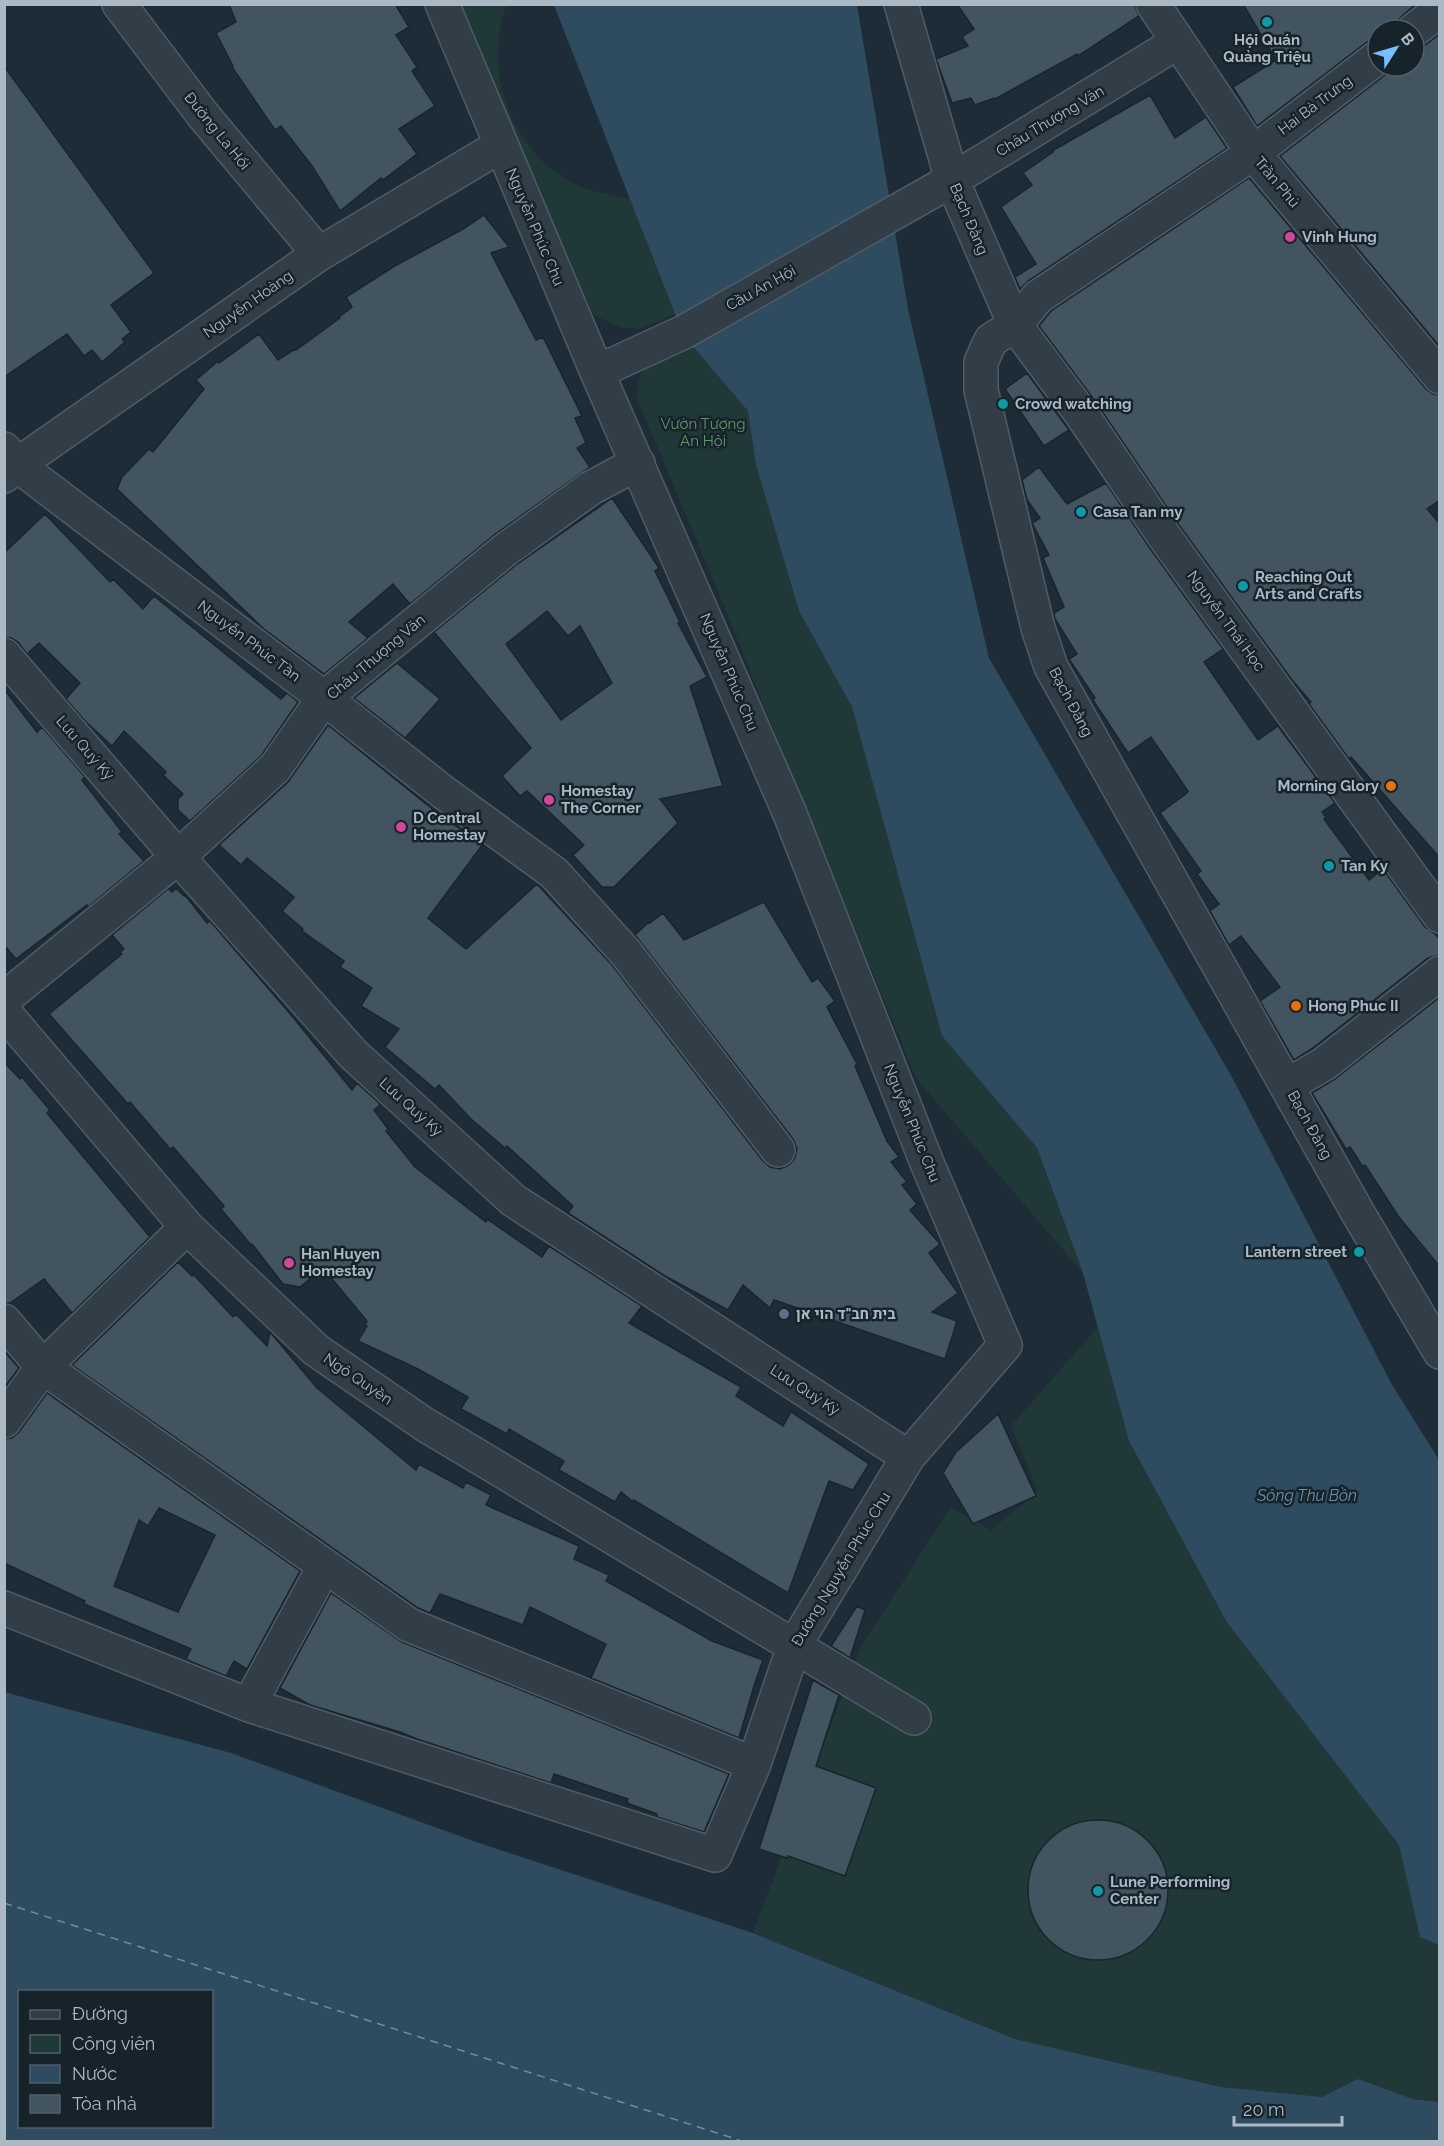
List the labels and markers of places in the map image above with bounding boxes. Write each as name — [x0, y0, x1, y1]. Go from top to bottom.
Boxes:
marker: Hội Quán Quảng Triệu — [1260, 15, 1274, 29]
place label: Hội Quán Quảng Triệu — [1223, 31, 1311, 66]
place label: Vinh Hung — [1302, 228, 1377, 246]
marker: Vinh Hung — [1283, 230, 1297, 244]
place label: Crowd watching — [1015, 395, 1132, 413]
marker: Crowd watching — [996, 397, 1010, 411]
place label: Casa Tan my — [1093, 503, 1183, 521]
marker: Casa Tan my — [1074, 505, 1088, 519]
place label: Reaching Out Arts and Crafts — [1255, 568, 1362, 603]
marker: Reaching Out Arts and Crafts — [1236, 579, 1250, 593]
place label: Morning Glory — [1277, 777, 1380, 795]
marker: Morning Glory — [1384, 779, 1398, 793]
place label: Homestay The Corner — [561, 782, 641, 817]
marker: Homestay The Corner — [542, 793, 556, 807]
place label: D Central Homestay — [413, 809, 487, 844]
marker: D Central Homestay — [394, 820, 408, 834]
place label: Tan Ky — [1341, 857, 1389, 875]
marker: Tan Ky — [1322, 859, 1336, 873]
place label: Hong Phuc II — [1308, 997, 1399, 1015]
marker: Hong Phuc II — [1289, 999, 1303, 1013]
place label: Lantern street — [1245, 1243, 1347, 1261]
place label: Han Huyen Homestay — [301, 1245, 380, 1280]
marker: Lantern street — [1352, 1245, 1366, 1259]
marker: Han Huyen Homestay — [282, 1256, 296, 1270]
place label: בית חב"ד הוי אן — [796, 1305, 896, 1323]
marker: בית חב"ד הוי אן — [777, 1307, 791, 1321]
place label: Lune Performing Center — [1110, 1873, 1230, 1908]
marker: Lune Performing Center — [1091, 1884, 1105, 1898]

